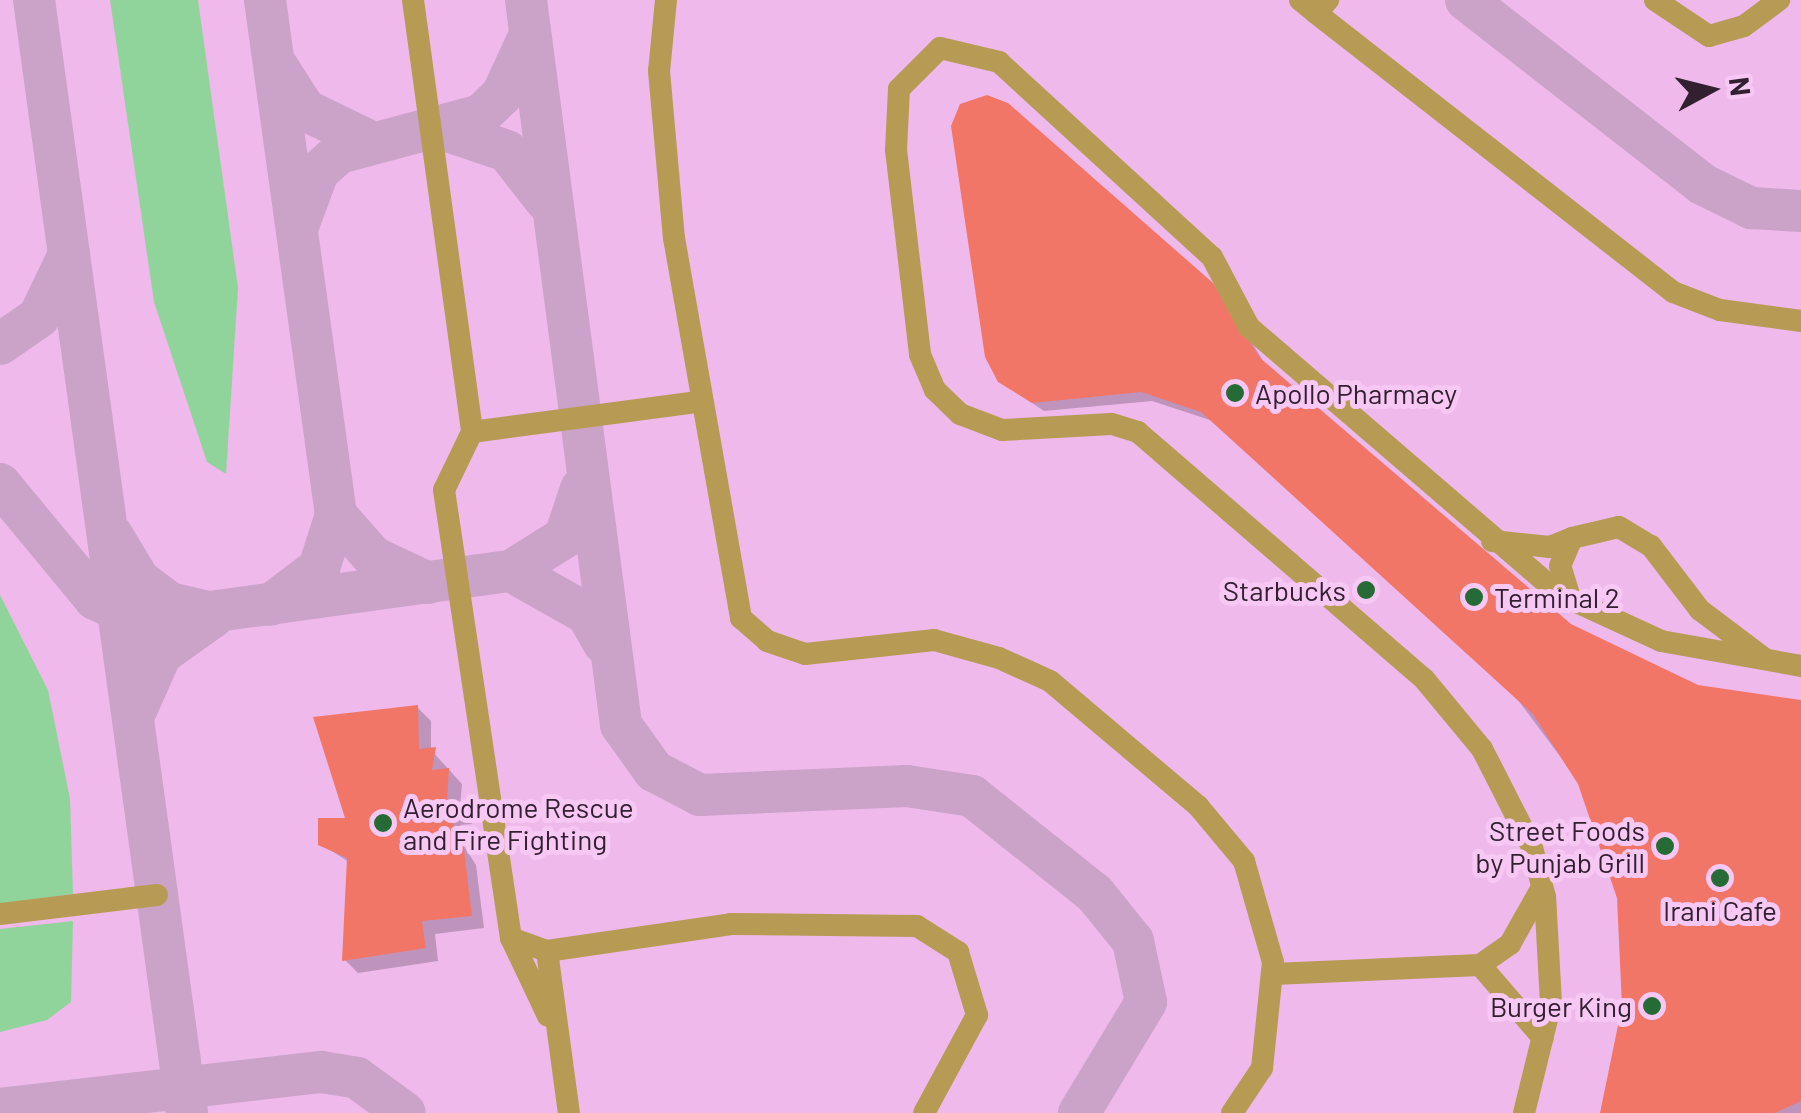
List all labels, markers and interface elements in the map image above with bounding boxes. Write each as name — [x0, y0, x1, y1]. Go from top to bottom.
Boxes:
north arrow — [1661, 40, 1761, 140]
text: N — [1723, 75, 1759, 98]
place label: Apollo Pharmacy — [1255, 376, 1457, 410]
marker: Apollo Pharmacy — [1224, 382, 1246, 404]
place label: Starbucks — [1223, 573, 1346, 607]
marker: Starbucks — [1355, 579, 1377, 601]
place label: Terminal 2 — [1494, 580, 1620, 614]
marker: Terminal 2 — [1463, 586, 1485, 608]
place label: Aerodrome Rescue and Fire Fighting — [403, 790, 634, 856]
marker: Aerodrome Rescue and Fire Fighting — [372, 812, 394, 834]
place label: Street Foods by Punjab Grill — [1475, 813, 1645, 879]
marker: Street Foods by Punjab Grill — [1654, 835, 1676, 857]
marker: Irani Cafe — [1709, 867, 1731, 889]
place label: Irani Cafe — [1663, 893, 1777, 927]
place label: Burger King — [1490, 989, 1632, 1023]
marker: Burger King — [1641, 995, 1663, 1017]

